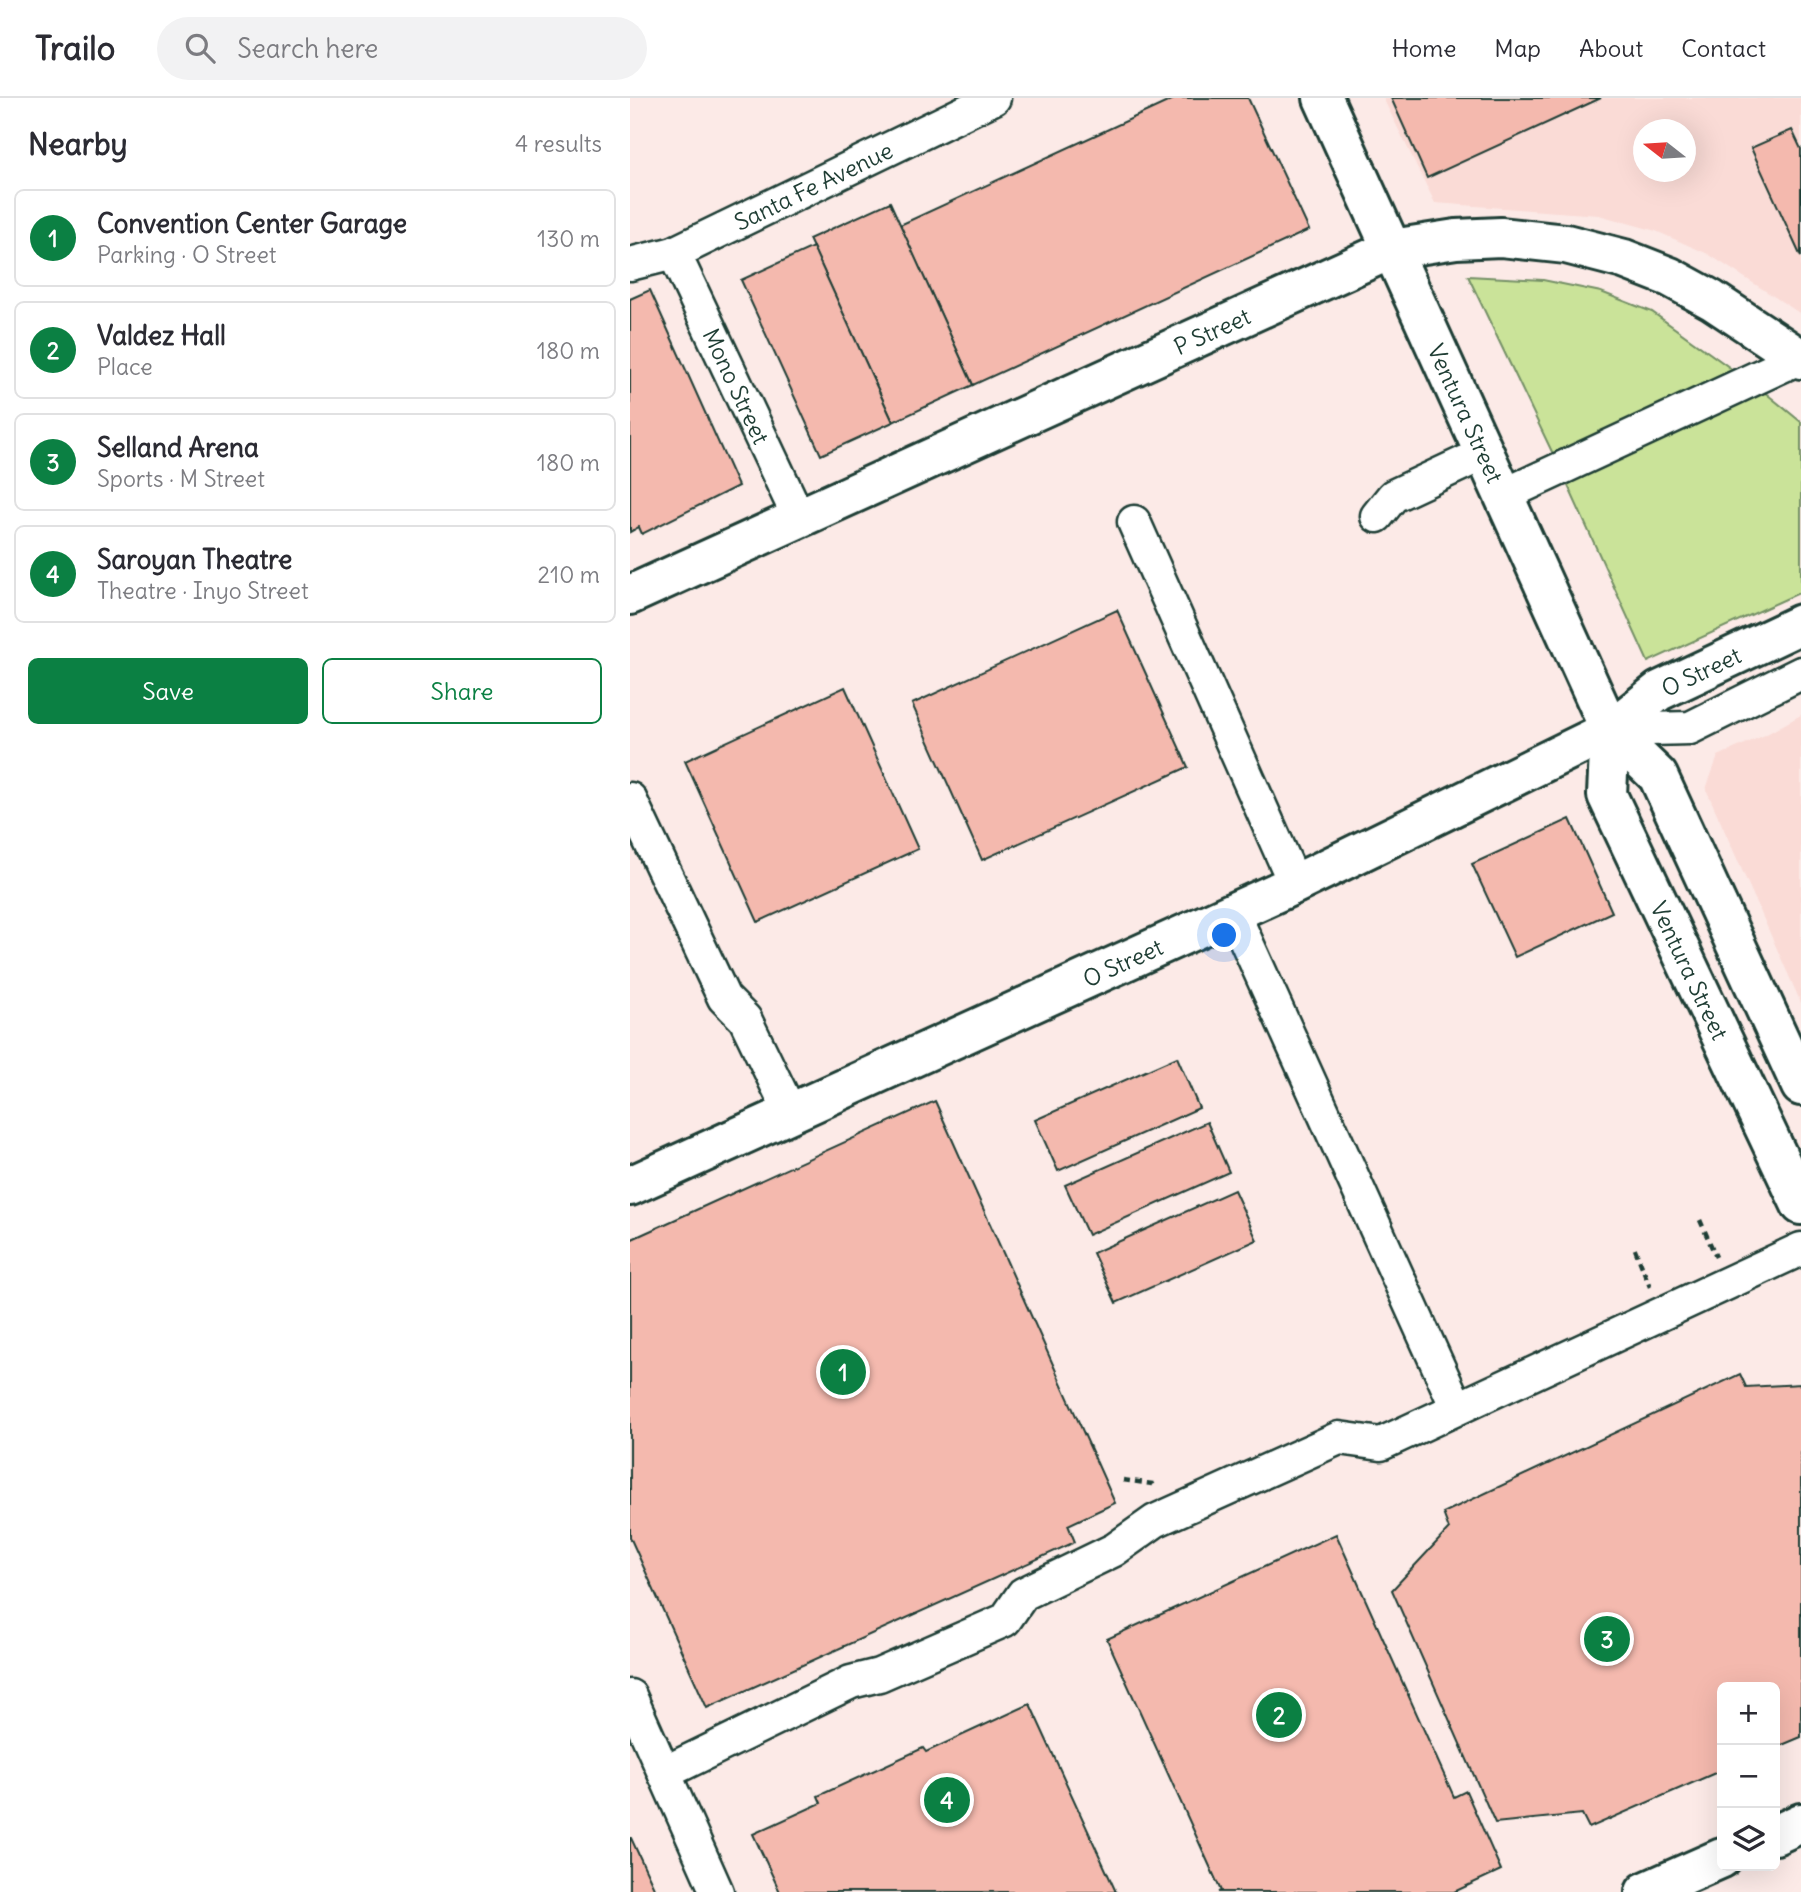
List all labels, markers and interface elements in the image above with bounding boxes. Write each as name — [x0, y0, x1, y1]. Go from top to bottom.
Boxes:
search box — [157, 17, 647, 80]
text: Trailo — [35, 27, 115, 69]
icon: search — [181, 29, 219, 67]
text: Search here — [237, 32, 378, 65]
text: Home — [1392, 33, 1456, 63]
text: Map — [1494, 33, 1541, 63]
text: About — [1579, 33, 1643, 63]
text: Contact — [1681, 33, 1766, 63]
north arrow — [1633, 119, 1696, 182]
text: Nearby — [28, 125, 128, 163]
text: 4 results — [515, 129, 602, 158]
street label: Santa Fe Avenue — [729, 135, 897, 236]
text: Convention Center Garage — [97, 207, 407, 240]
text: 1 — [48, 224, 58, 253]
text: 130 m — [537, 224, 600, 253]
text: Parking · O Street — [97, 240, 277, 269]
street label: P Street — [1169, 301, 1255, 361]
text: Valdez Hall — [97, 319, 226, 352]
street label: Mono Street — [697, 323, 777, 449]
text: 2 — [47, 336, 59, 365]
text: 180 m — [537, 336, 600, 365]
street label: Ventura Street — [1422, 339, 1510, 487]
text: Place — [97, 352, 153, 381]
text: Selland Arena — [97, 431, 259, 464]
text: 3 — [46, 448, 60, 477]
text: 180 m — [537, 448, 600, 477]
text: Sports · M Street — [97, 464, 265, 493]
text: Saroyan Theatre — [97, 543, 292, 576]
text: 4 — [46, 560, 60, 589]
text: 210 m — [537, 560, 600, 589]
text: Theatre · Inyo Street — [97, 576, 309, 605]
street label: O Street — [1656, 640, 1746, 702]
button: Save — [28, 658, 308, 724]
button: Share — [322, 658, 602, 724]
street label: Ventura Street — [1645, 897, 1735, 1044]
your location — [1207, 918, 1241, 952]
street label: O Street — [1078, 931, 1167, 993]
pin: 1 — [820, 1346, 866, 1398]
pin: 3 — [1584, 1613, 1630, 1665]
map controls — [1717, 1682, 1780, 1871]
button: + — [1717, 1682, 1780, 1745]
pin: 2 — [1256, 1689, 1302, 1741]
button: − — [1717, 1745, 1780, 1808]
pin: 4 — [924, 1774, 970, 1826]
button: layers — [1717, 1808, 1780, 1871]

